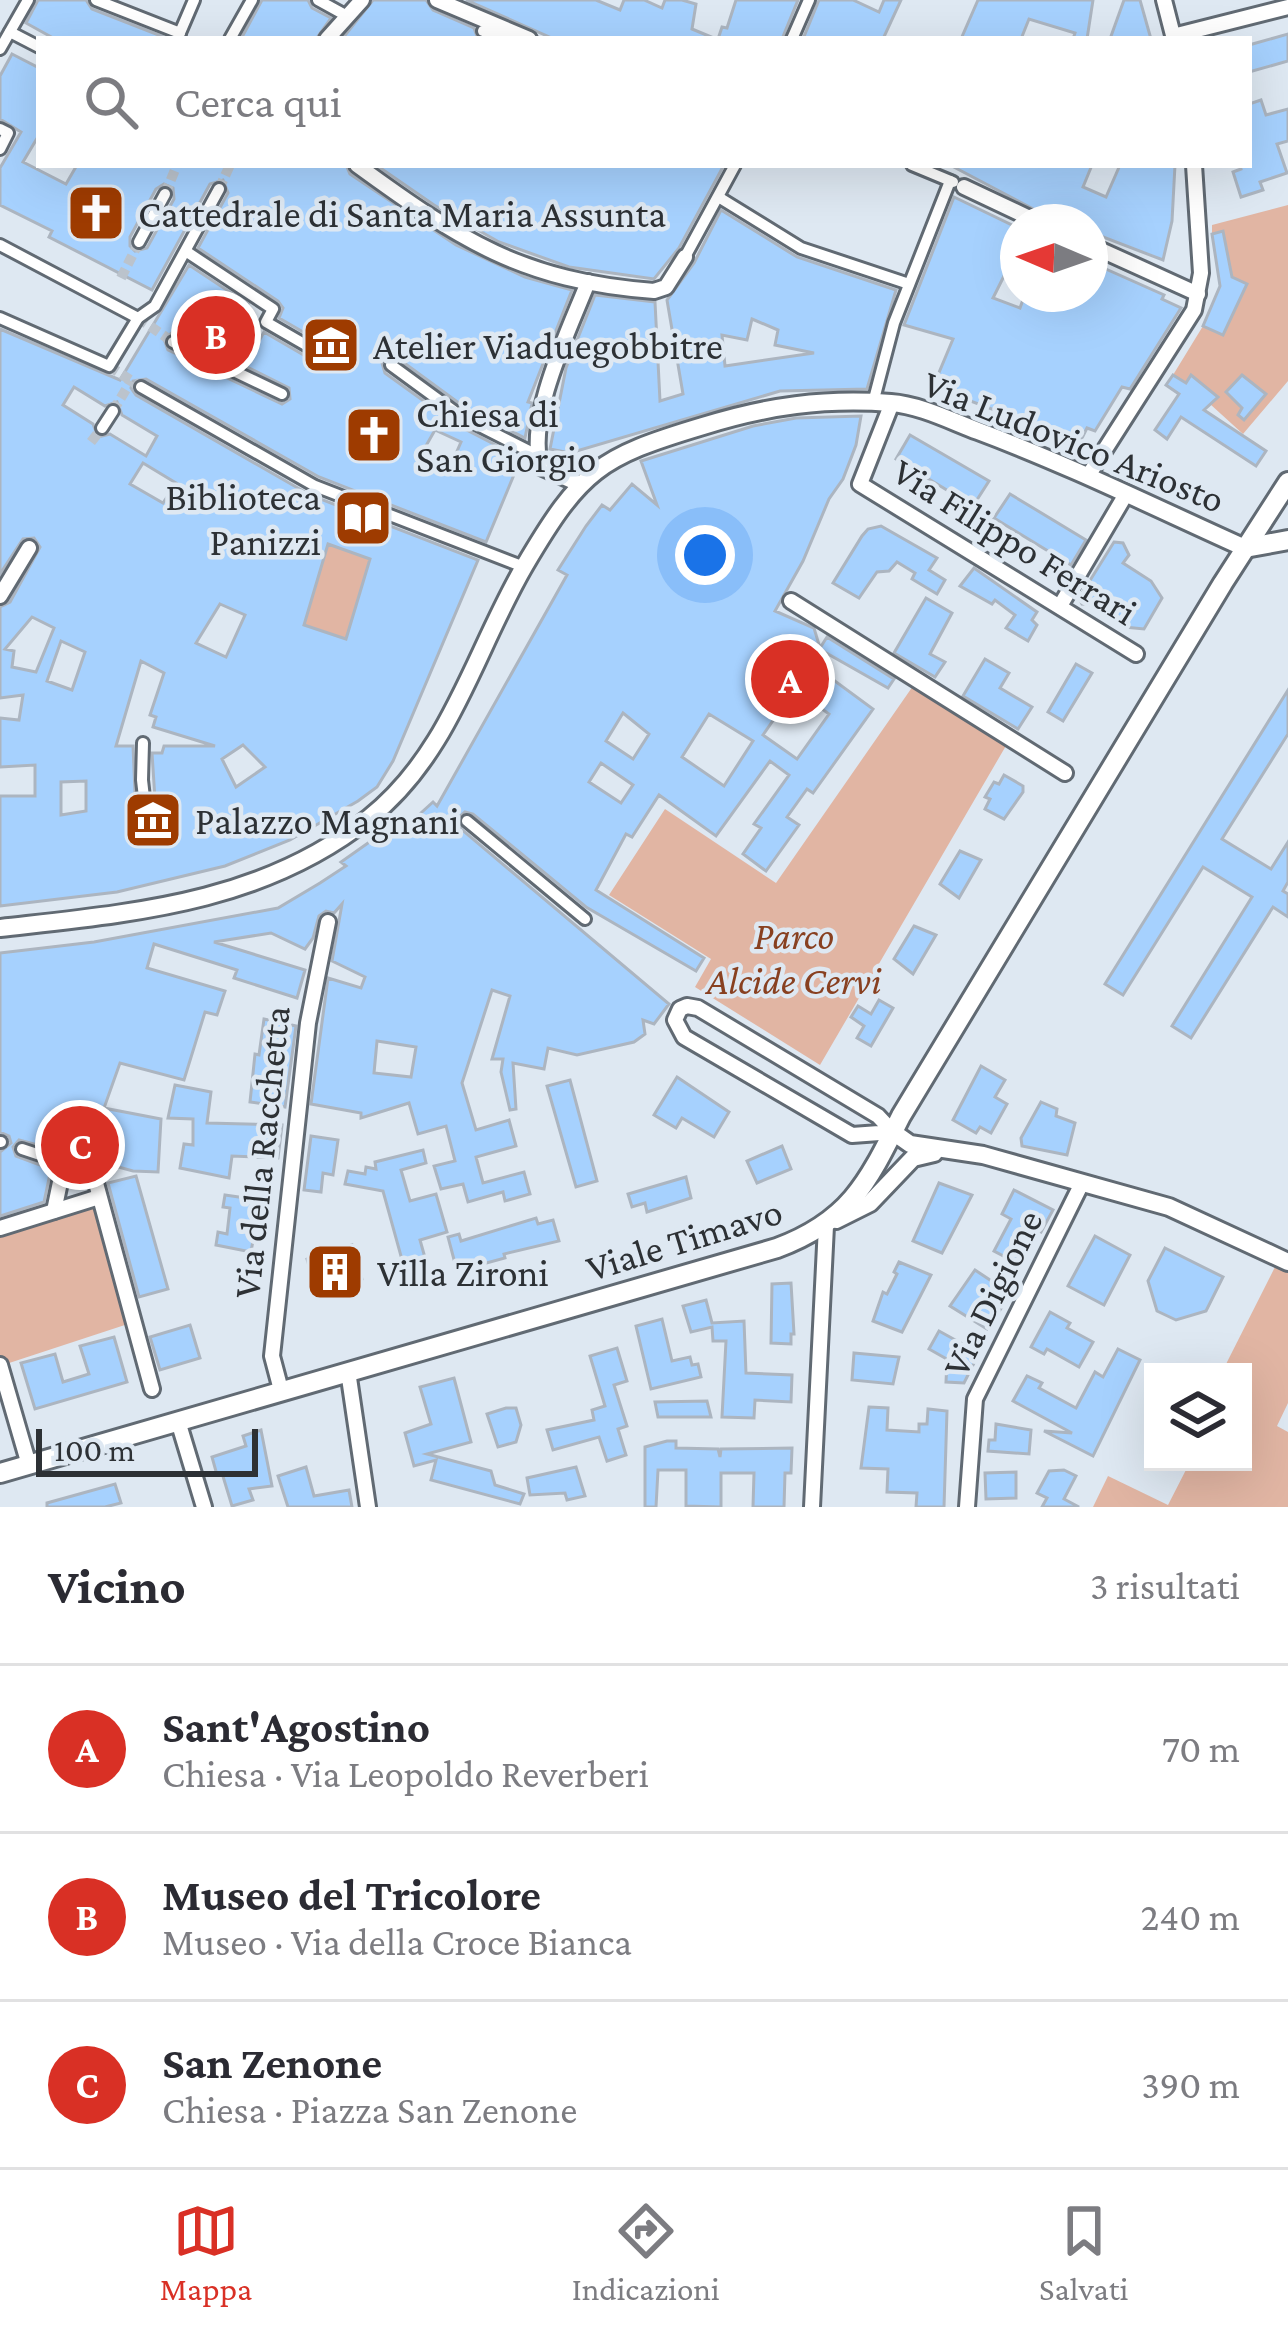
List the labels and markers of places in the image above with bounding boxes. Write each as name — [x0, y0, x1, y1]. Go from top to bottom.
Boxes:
church icon: Cattedrale di Santa Maria Assunta — [65, 182, 127, 244]
place label: Cattedrale di Santa Maria Assunta — [138, 192, 666, 235]
pin: B — [177, 290, 255, 380]
museum icon: Atelier Viaduegobbitre — [300, 314, 362, 376]
place label: Atelier Viaduegobbitre — [373, 324, 723, 368]
place label: Chiesa di San Giorgio — [416, 392, 596, 481]
church icon: Chiesa di San Giorgio — [343, 404, 405, 466]
place label: Biblioteca Panizzi — [166, 475, 321, 563]
library icon: Biblioteca Panizzi — [332, 487, 394, 549]
pin: A — [751, 634, 829, 724]
museum icon: Palazzo Magnani — [122, 789, 184, 851]
place label: Palazzo Magnani — [195, 799, 460, 843]
pin: C — [41, 1100, 119, 1190]
building icon: Villa Zironi — [304, 1241, 366, 1303]
place label: Villa Zironi — [377, 1251, 549, 1294]

